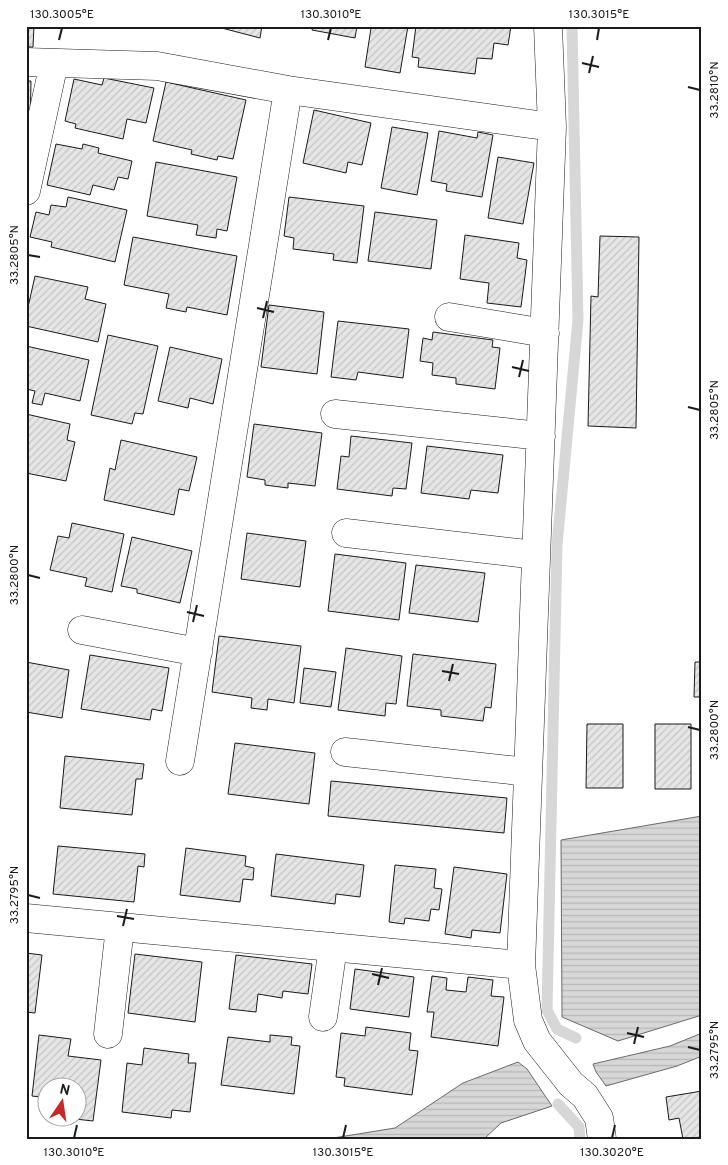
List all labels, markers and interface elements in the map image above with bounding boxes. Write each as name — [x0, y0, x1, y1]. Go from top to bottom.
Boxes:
text: 130.3005°E — [30, 7, 94, 23]
text: 130.3010°E — [300, 7, 362, 23]
text: 130.3015°E — [569, 7, 629, 23]
text: 33.2810°N — [707, 61, 723, 119]
text: 33.2805°N — [7, 225, 23, 285]
text: 33.2805°N — [707, 380, 723, 440]
text: 33.2800°N — [7, 545, 23, 605]
text: 33.2800°N — [707, 700, 723, 760]
text: 33.2795°N — [7, 866, 23, 924]
text: 33.2795°N — [707, 1021, 723, 1079]
north arrow — [38, 1078, 88, 1128]
text: N — [58, 1081, 71, 1100]
text: 130.3010°E — [43, 1145, 105, 1161]
text: 130.3015°E — [313, 1145, 373, 1161]
text: 130.3020°E — [580, 1145, 644, 1161]

